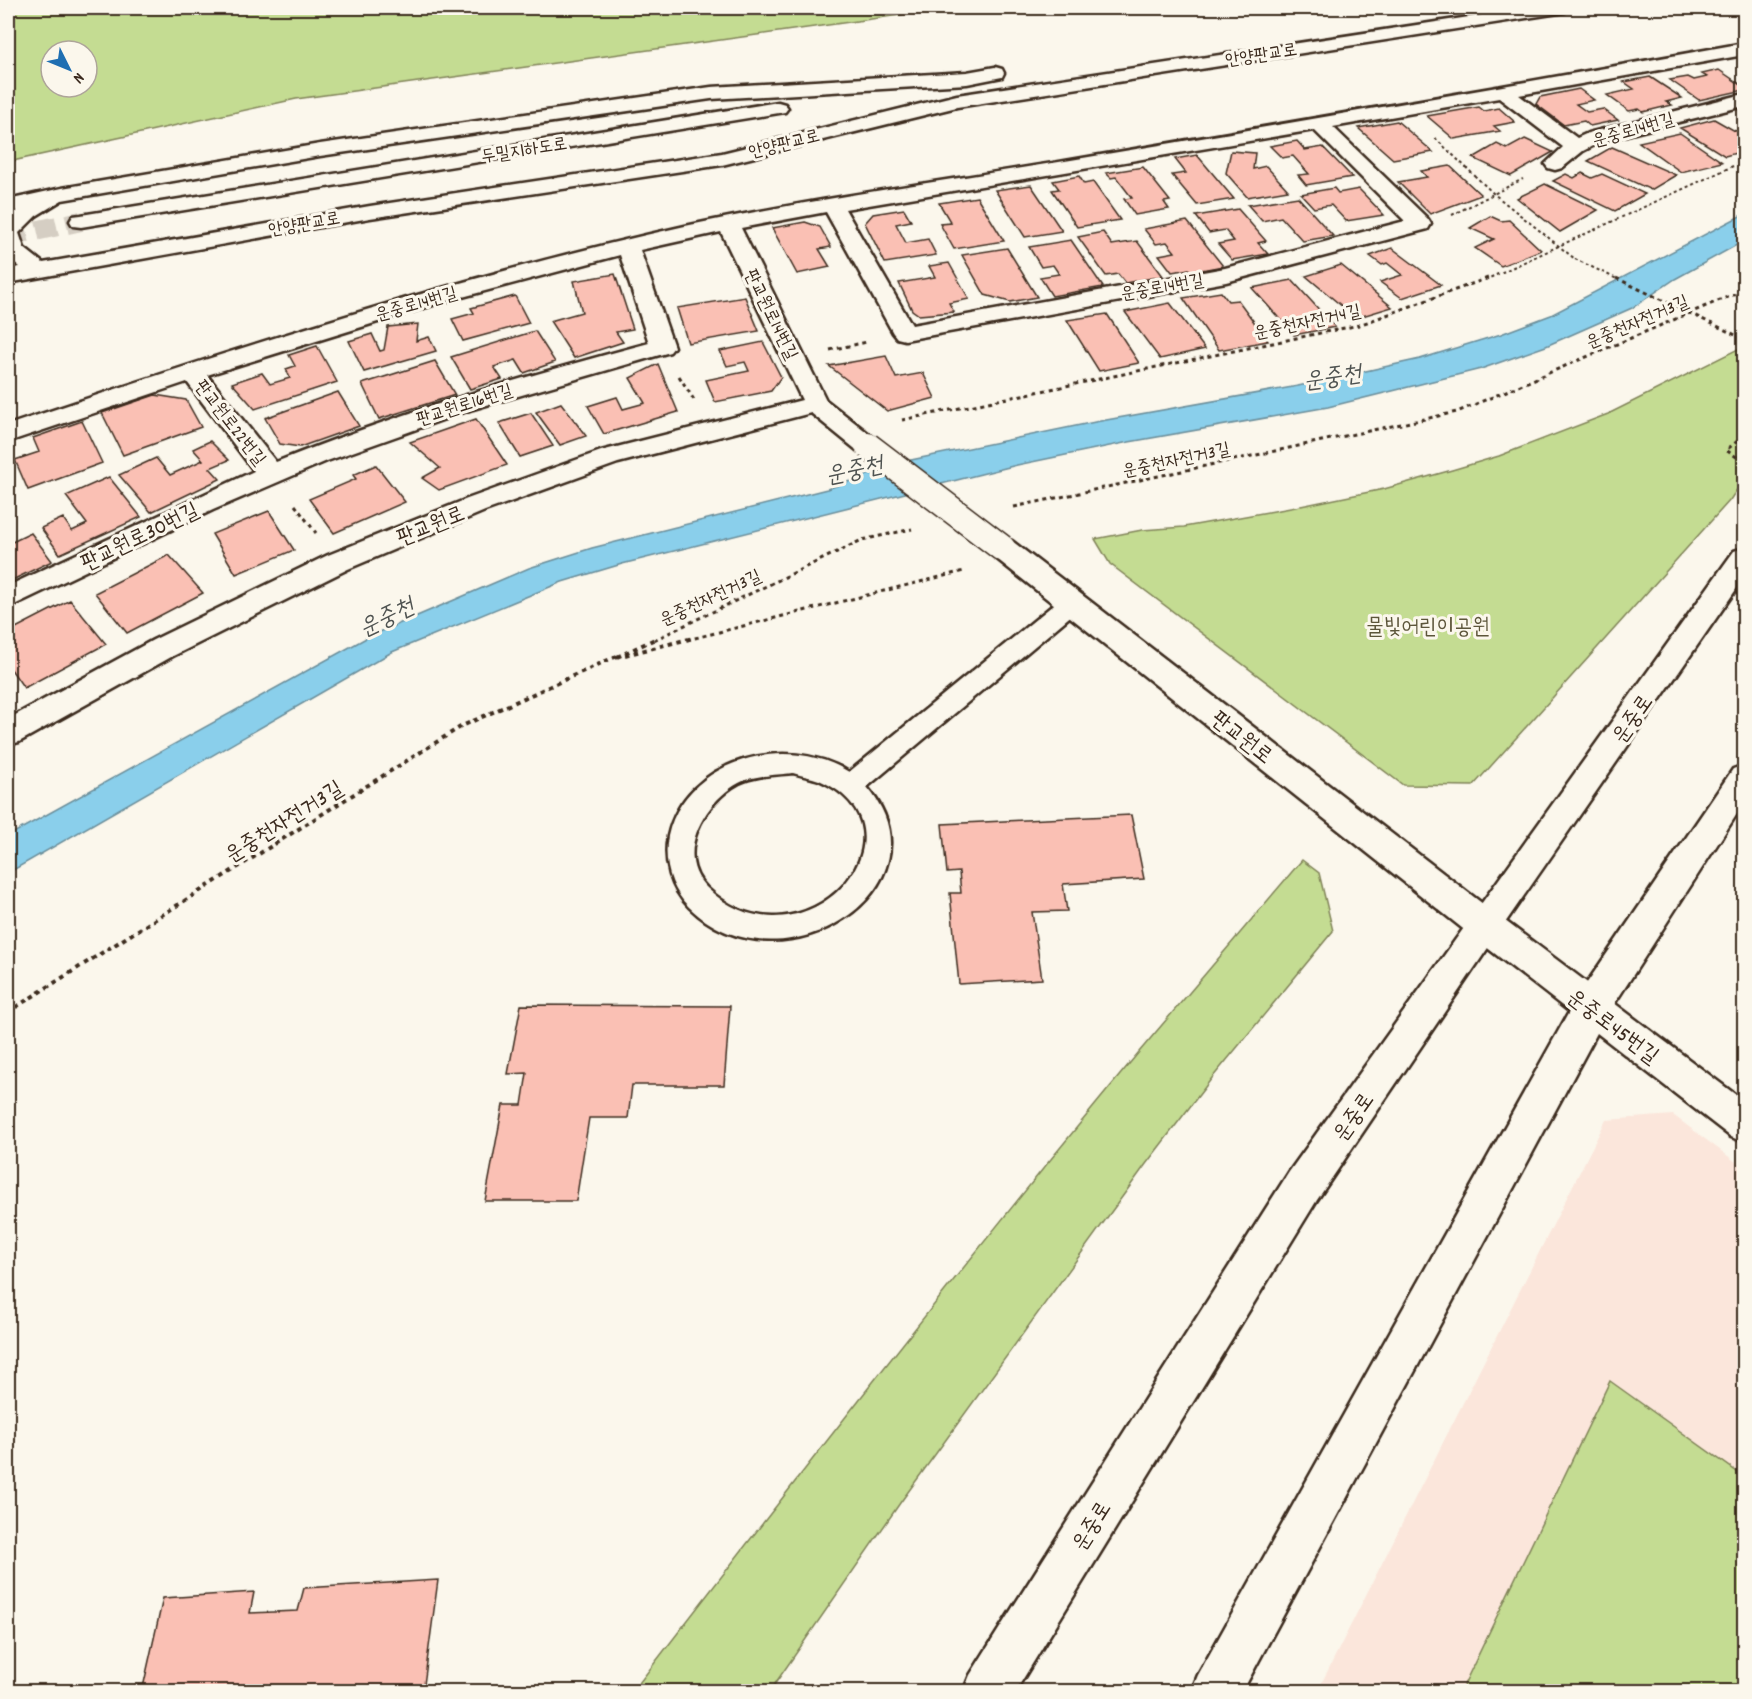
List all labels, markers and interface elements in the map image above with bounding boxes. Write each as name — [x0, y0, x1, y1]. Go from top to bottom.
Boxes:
street label: 안양판교로 — [1224, 38, 1299, 74]
north arrow — [39, 39, 99, 99]
text: N — [67, 67, 89, 88]
street label: 운중로14번길 — [1590, 108, 1678, 155]
street label: 안양판교로 — [746, 125, 823, 166]
street label: 두밀지하도로 — [480, 132, 569, 171]
street label: 안양판교로 — [267, 207, 342, 244]
street label: 판교원로14번길 — [737, 265, 803, 365]
street label: 운중로14번길 — [1119, 269, 1206, 308]
street label: 운중로14번길 — [373, 282, 461, 329]
street label: 운중천자전거3길 — [1583, 290, 1694, 356]
street label: 운중천자전거4길 — [1252, 300, 1364, 347]
water label: 운중천 — [1301, 358, 1366, 400]
street label: 판교원로22번길 — [188, 375, 271, 472]
street label: 판교원로16번길 — [414, 379, 517, 434]
street label: 운중천자전거3길 — [1120, 438, 1233, 485]
water label: 운중천 — [823, 449, 889, 495]
street label: 판교원로30번길 — [76, 496, 205, 580]
street label: 판교원로 — [393, 500, 470, 555]
street label: 운중천자전거3길 — [656, 565, 766, 634]
water label: 운중천 — [354, 590, 423, 647]
park label: 물빛어린이공원 — [1366, 613, 1490, 644]
street label: 운중로 — [1606, 689, 1662, 751]
street label: 판교원로 — [1203, 705, 1278, 773]
street label: 운중천자전거3길 — [220, 774, 350, 872]
street label: 운중로45번길 — [1560, 983, 1665, 1073]
street label: 운중로 — [1327, 1087, 1383, 1149]
street label: 운중로 — [1066, 1496, 1120, 1558]

